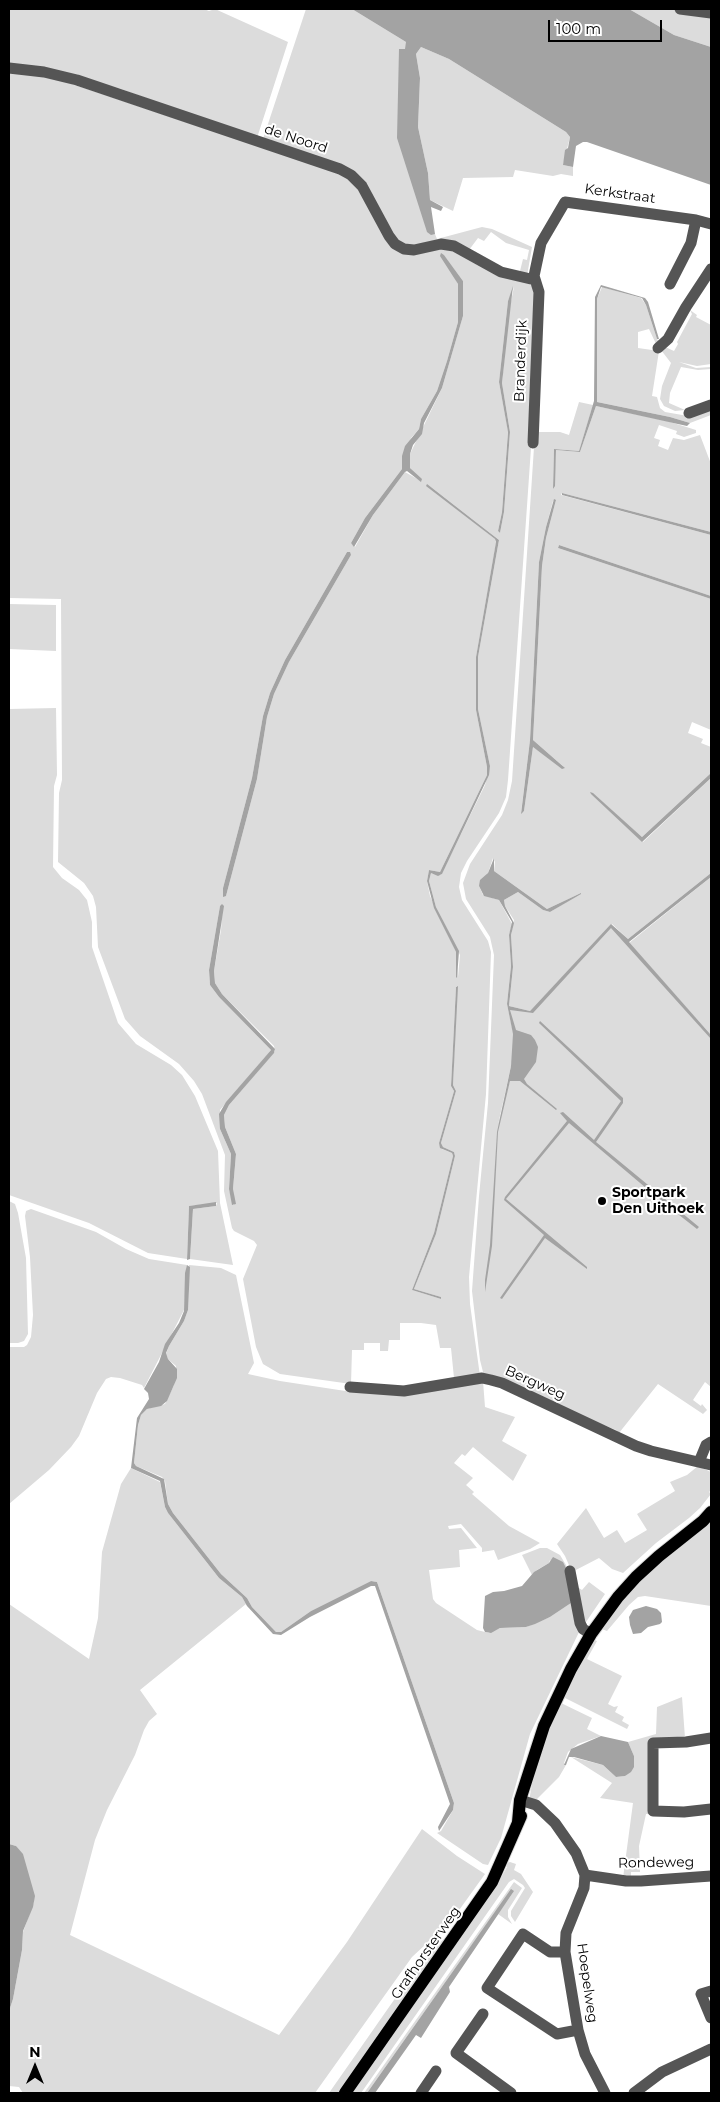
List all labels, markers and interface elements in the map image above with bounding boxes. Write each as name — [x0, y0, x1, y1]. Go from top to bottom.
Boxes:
scale bar — [550, 10, 664, 42]
text: 100 m — [556, 19, 601, 38]
street label: de Noord — [262, 121, 330, 157]
street label: Kerkstraat — [583, 181, 657, 207]
street label: Branderdijk — [511, 320, 531, 402]
place label: Sportpark Den Uithoek — [612, 1185, 704, 1218]
marker: Sportpark Den Uithoek — [596, 1195, 608, 1207]
street label: Bergweg — [502, 1362, 568, 1404]
street label: Rondeweg — [618, 1854, 694, 1872]
street label: Grafhorsterweg — [388, 1903, 464, 2003]
street label: Hoepelweg — [573, 1942, 601, 2024]
north arrow — [10, 2042, 60, 2092]
text: N — [29, 2043, 41, 2061]

